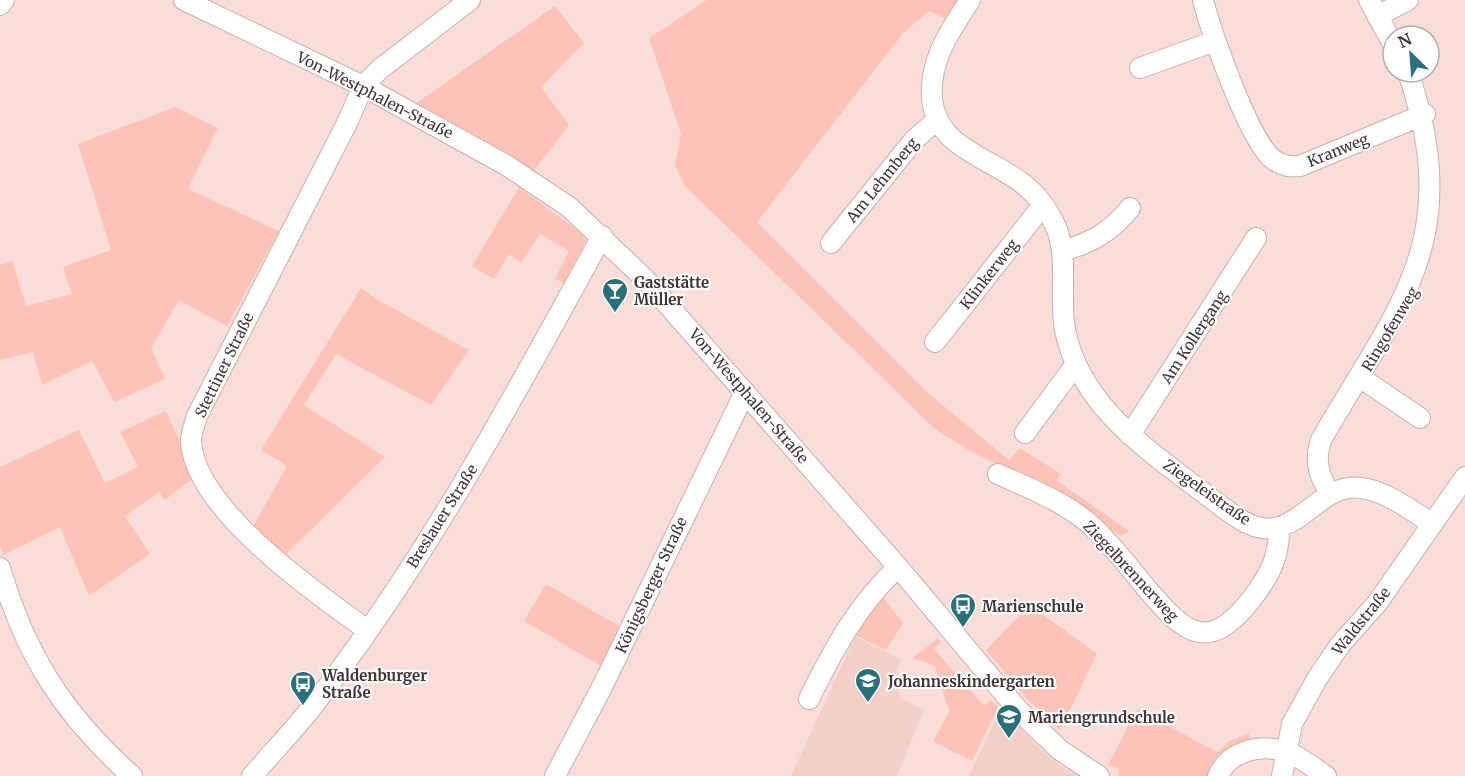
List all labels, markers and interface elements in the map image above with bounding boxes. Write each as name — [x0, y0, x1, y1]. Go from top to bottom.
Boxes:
north arrow — [1381, 24, 1441, 84]
text: N — [1395, 29, 1415, 52]
street label: Von-Westphalen-Straße — [293, 47, 456, 143]
street label: Kranweg — [1304, 129, 1372, 171]
street label: Am Lehmberg — [841, 134, 922, 227]
street label: Klinkerweg — [956, 235, 1022, 313]
place label: Gaststätte Müller — [634, 273, 709, 309]
bar icon: Gaststätte Müller — [600, 276, 630, 314]
street label: Ringofenweg — [1357, 283, 1423, 375]
street label: Am Kollergang — [1156, 287, 1231, 388]
street label: Stettiner Straße — [190, 309, 258, 420]
street label: Von-Westphalen-Straße — [685, 324, 813, 468]
street label: Ziegeleistraße — [1160, 455, 1254, 529]
street label: Breslauer Straße — [403, 461, 482, 571]
street label: Königsberger Straße — [611, 514, 691, 656]
street label: Ziegelbrennerweg — [1079, 517, 1183, 625]
street label: Waldstraße — [1327, 583, 1394, 660]
bus stop icon: Marienschule — [948, 591, 978, 629]
place label: Marienschule — [982, 597, 1084, 616]
place label: Waldenburger Straße — [321, 666, 427, 702]
school or university icon: Johanneskindergarten — [853, 666, 883, 704]
bus stop icon: Waldenburger Straße — [288, 669, 318, 707]
place label: Johanneskindergarten — [887, 672, 1055, 691]
school or university icon: Mariengrundschule — [994, 702, 1024, 740]
place label: Mariengrundschule — [1028, 708, 1175, 727]

